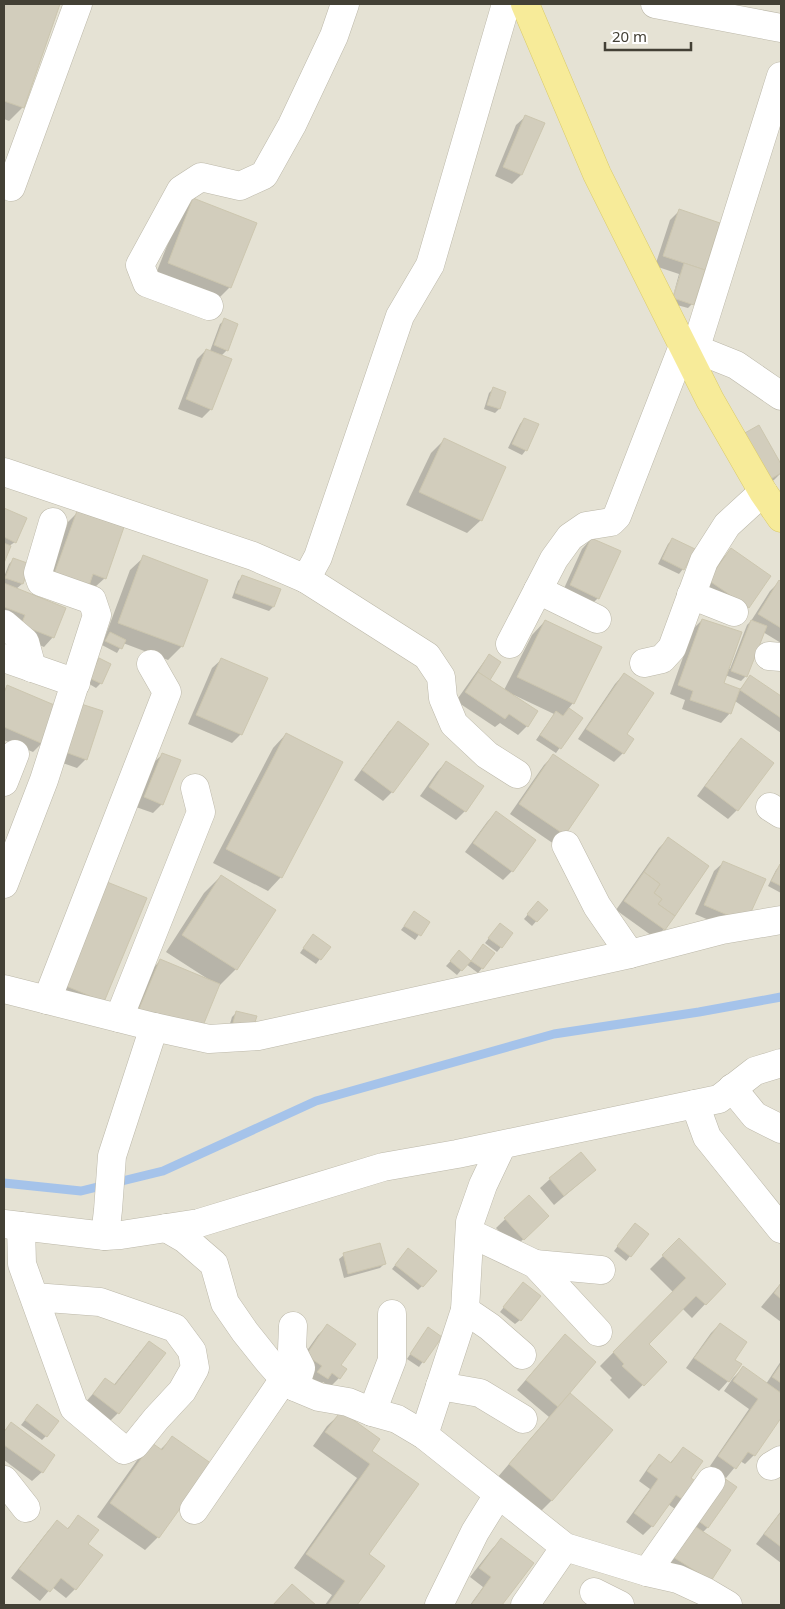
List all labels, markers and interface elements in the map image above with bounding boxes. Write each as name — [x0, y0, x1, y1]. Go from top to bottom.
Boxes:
scale bar — [605, 20, 691, 52]
text: 20 m — [612, 26, 647, 46]

